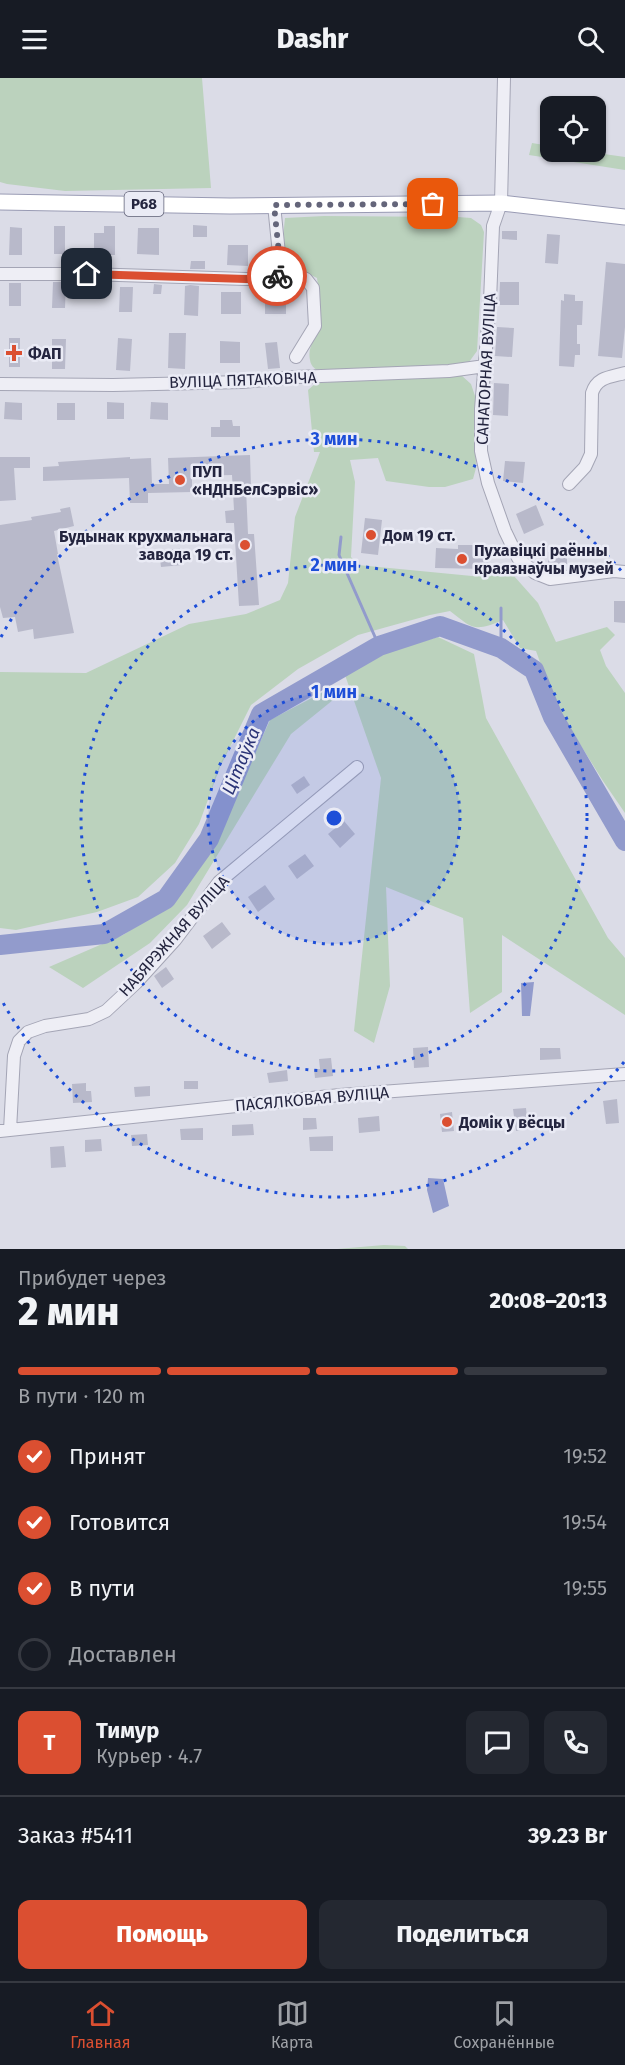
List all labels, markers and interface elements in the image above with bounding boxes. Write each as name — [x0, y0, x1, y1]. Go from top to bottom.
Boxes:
icon: menu — [18, 23, 51, 56]
text: Dashr — [277, 23, 348, 55]
icon: search — [574, 23, 607, 56]
map controls — [540, 96, 606, 162]
button: locate — [540, 96, 606, 162]
pin — [407, 178, 458, 229]
icon: bag — [416, 187, 449, 220]
road number: Р68 — [124, 192, 164, 216]
courier — [247, 246, 307, 306]
pin — [61, 248, 112, 299]
icon: home — [70, 257, 103, 290]
icon: bike — [261, 260, 294, 293]
street label: САНАТОРНАЯ ВУЛІЦА — [473, 292, 500, 445]
marker: ФАП — [5, 344, 23, 362]
place label: ФАП — [28, 344, 62, 363]
street label: ВУЛІЦА ПЯТАКОВІЧА — [169, 368, 318, 392]
text: 3 мин — [310, 428, 357, 450]
place label: ПУП «НДНБелСэрвіс» — [192, 462, 318, 499]
marker: ПУП «НДНБелСэрвіс» — [173, 473, 187, 487]
place label: Дом 19 ст. — [382, 526, 455, 545]
place label: Будынак крухмальнага завода 19 ст. — [59, 527, 233, 564]
marker: Дом 19 ст. — [364, 528, 378, 542]
marker: Будынак крухмальнага завода 19 ст. — [238, 538, 252, 552]
place label: Пухавіцкі раённы краязнаўчы музей — [474, 541, 614, 578]
marker: Пухавіцкі раённы краязнаўчы музей — [455, 552, 469, 566]
text: 2 мин — [311, 554, 357, 576]
text: 1 мин — [311, 681, 357, 703]
water label: Цітаўка — [217, 724, 265, 798]
centre of rings — [324, 808, 344, 828]
street label: НАБЯРЭЖНАЯ ВУЛІЦА — [115, 871, 234, 1000]
street label: ПАСЯЛКОВАЯ ВУЛІЦА — [234, 1083, 391, 1115]
place label: Домік у вёсцы — [458, 1113, 565, 1132]
marker: Домік у вёсцы — [440, 1115, 454, 1129]
text: Прибудет через — [18, 1266, 167, 1290]
text: 20:08–20:13 — [489, 1287, 607, 1314]
text: 2 мин — [18, 1289, 119, 1335]
text: В пути · 120 m — [18, 1384, 146, 1408]
icon: check — [18, 1440, 51, 1473]
text: Принят — [69, 1443, 145, 1470]
text: 19:52 — [563, 1444, 607, 1468]
icon: check — [18, 1506, 51, 1539]
text: Готовится — [69, 1509, 170, 1536]
text: 19:54 — [562, 1510, 607, 1534]
icon: check — [18, 1572, 51, 1605]
text: В пути — [69, 1575, 135, 1602]
text: 19:55 — [563, 1576, 607, 1600]
text: Доставлен — [69, 1641, 177, 1668]
button: chat — [466, 1711, 529, 1774]
button: phone — [544, 1711, 607, 1774]
text: Тимур — [96, 1717, 159, 1744]
text: Т — [44, 1729, 55, 1756]
text: Курьер · 4.7 — [96, 1744, 202, 1768]
text: Заказ #5411 — [18, 1822, 133, 1849]
text: 39.23 Br — [528, 1822, 607, 1849]
button: Помощь — [18, 1900, 307, 1969]
button: Поделиться — [319, 1900, 607, 1969]
tab: Главная — [70, 1997, 131, 2052]
tab: Карта — [271, 1997, 313, 2052]
tab: Сохранённые — [454, 1997, 555, 2052]

